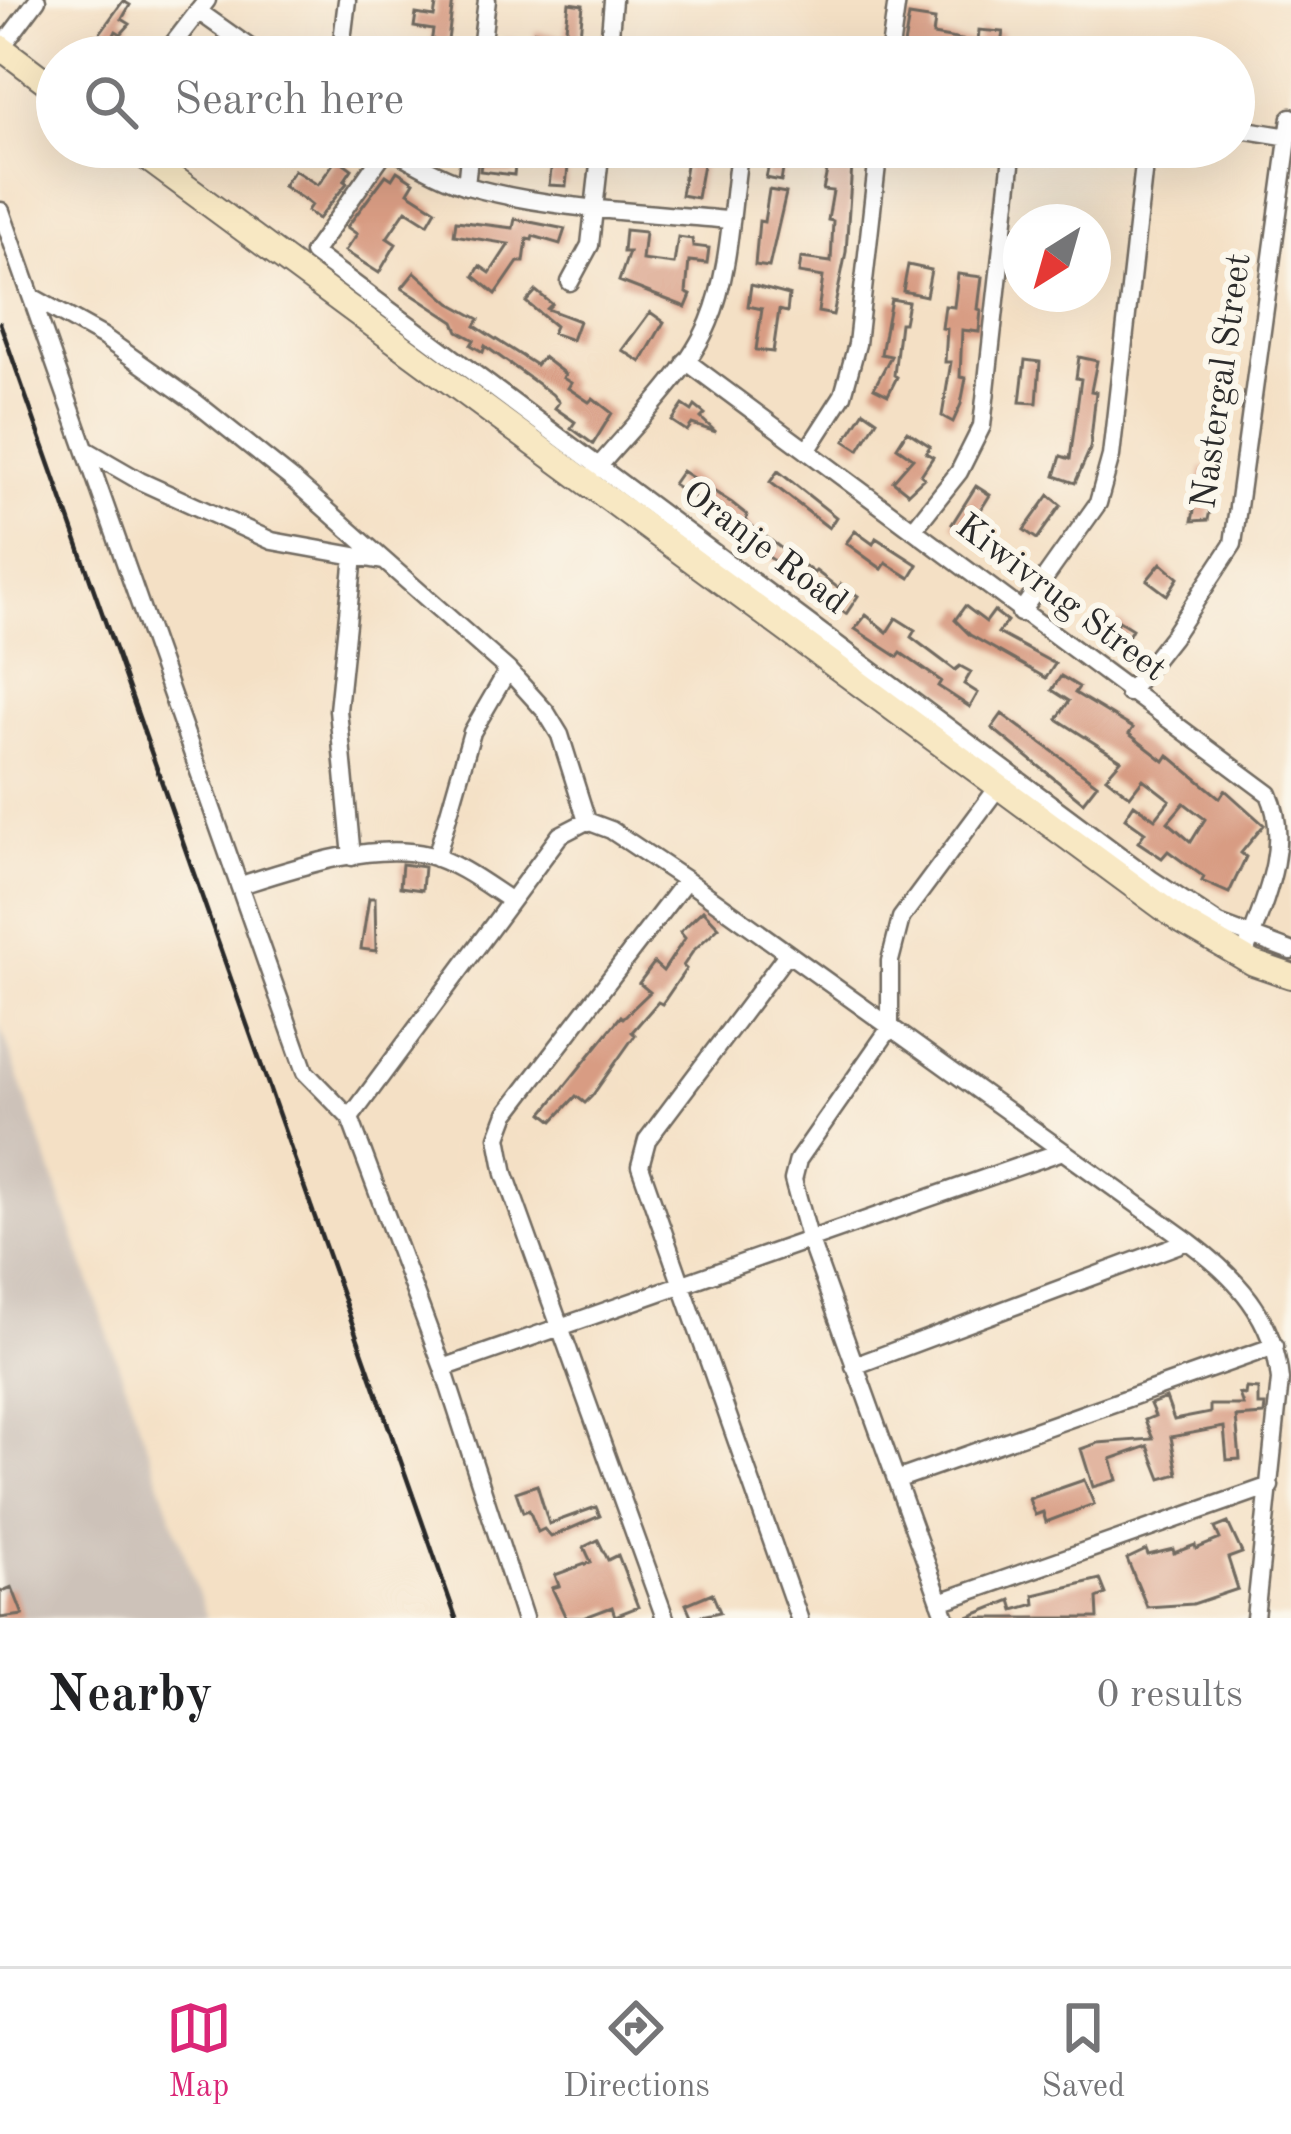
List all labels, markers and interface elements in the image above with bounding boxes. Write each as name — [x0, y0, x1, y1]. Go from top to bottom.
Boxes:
search box — [36, 36, 1255, 168]
icon: search — [78, 69, 144, 135]
text: Search here — [174, 79, 404, 124]
north arrow — [1003, 204, 1111, 312]
street label: Nastergal Street — [1187, 251, 1259, 511]
street label: Oranje Road — [675, 476, 853, 622]
street label: Kiwivrug Street — [948, 509, 1172, 689]
text: Nearby — [48, 1671, 213, 1722]
text: 0 results — [1097, 1676, 1243, 1715]
tab: Map — [166, 1995, 232, 2108]
tab: Directions — [563, 1995, 710, 2108]
tab: Saved — [1041, 1995, 1125, 2108]

